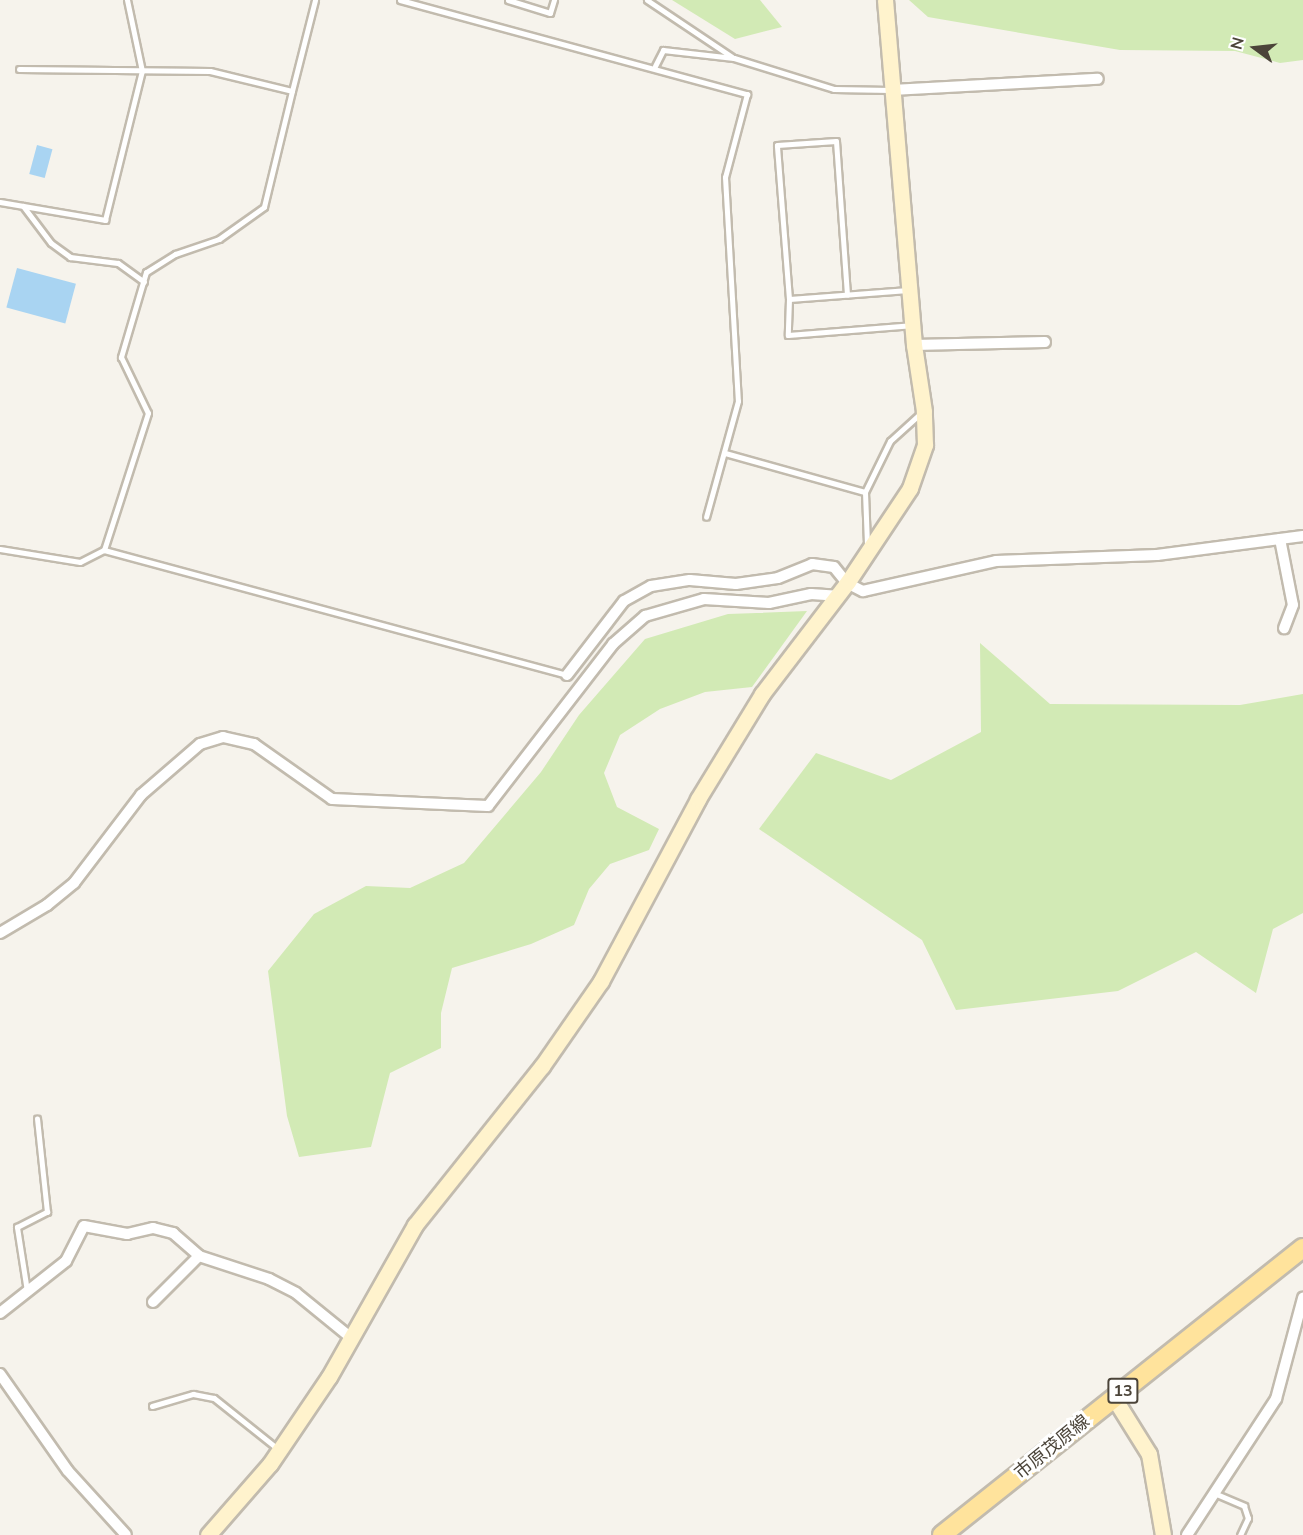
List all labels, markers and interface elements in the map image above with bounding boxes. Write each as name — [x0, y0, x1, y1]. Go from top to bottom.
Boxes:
north arrow — [1225, 18, 1285, 78]
text: N — [1225, 35, 1250, 52]
road number: 13 — [1106, 1378, 1140, 1404]
street label: 市原茂原線 — [1010, 1410, 1094, 1484]

